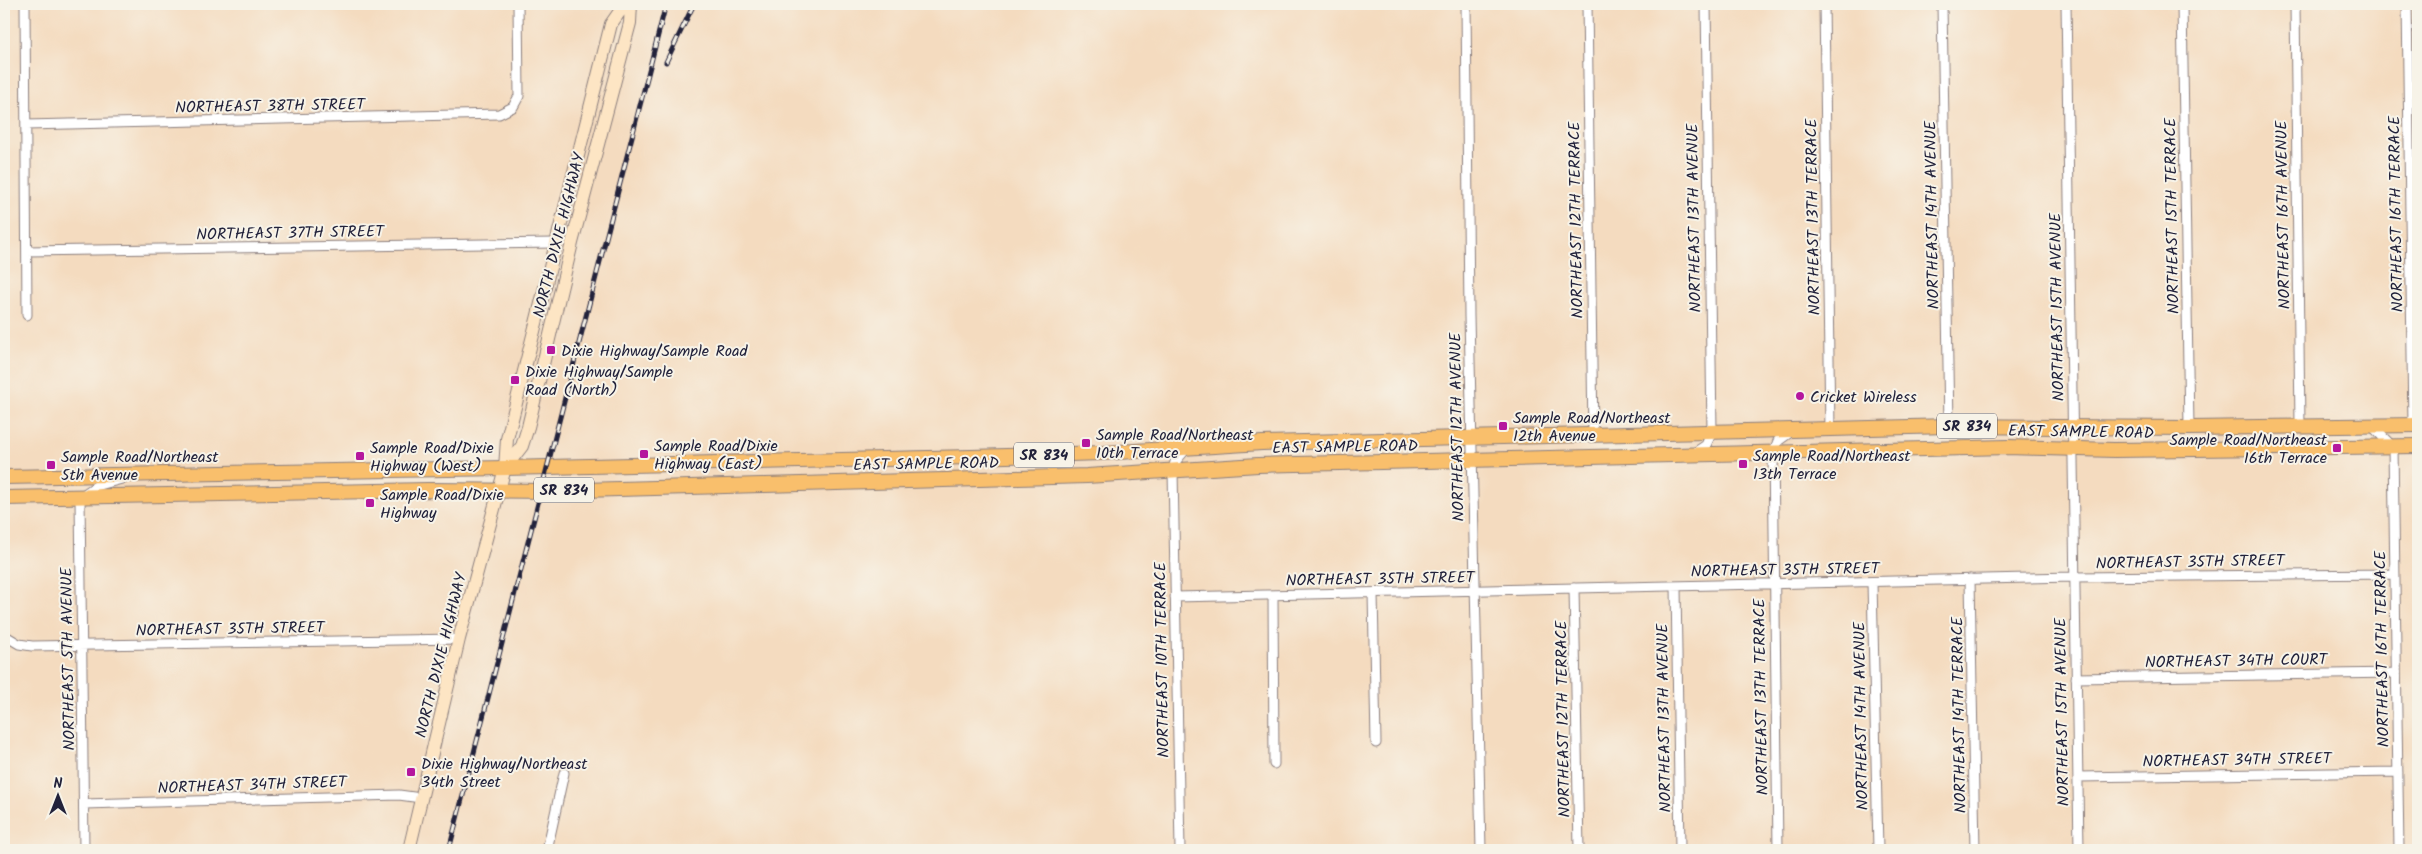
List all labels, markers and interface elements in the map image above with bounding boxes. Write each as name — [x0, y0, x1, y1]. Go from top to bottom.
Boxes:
street label: NORTHEAST 38TH STREET — [175, 92, 367, 121]
street label: NORTHEAST 16TH TERRACE — [2382, 115, 2411, 313]
street label: NORTHEAST 15TH TERRACE — [2158, 117, 2187, 314]
street label: NORTHEAST 13TH TERRACE — [1799, 118, 1828, 316]
street label: NORTHEAST 14TH AVENUE — [1918, 120, 1947, 310]
street label: NORTHEAST 16TH AVENUE — [2269, 120, 2298, 310]
street label: NORTHEAST 12TH TERRACE — [1562, 121, 1591, 319]
street label: NORTHEAST 13TH AVENUE — [1680, 123, 1709, 313]
street label: NORTH DIXIE HIGHWAY — [527, 149, 592, 321]
street label: NORTHEAST 15TH AVENUE — [2043, 212, 2072, 401]
street label: NORTHEAST 37TH STREET — [196, 219, 386, 248]
street label: NORTHEAST 12TH AVENUE — [1443, 332, 1472, 522]
place label: Dixie Highway/Sample Road — [561, 339, 749, 364]
marker: Dixie Highway/Sample Road — [545, 344, 557, 356]
place label: Dixie Highway/Sample Road (North) — [525, 360, 673, 403]
marker: Dixie Highway/Sample Road (North) — [509, 374, 521, 386]
place label: Cricket Wireless — [1810, 385, 1917, 410]
marker: Cricket Wireless — [1794, 390, 1806, 402]
place label: Sample Road/Northeast 12th Avenue — [1513, 406, 1671, 449]
road number: SR 834 — [1937, 414, 1997, 438]
street label: EAST SAMPLE ROAD — [2008, 419, 2154, 446]
marker: Sample Road/Northeast 12th Avenue — [1497, 420, 1509, 432]
place label: Sample Road/Northeast 10th Terrace — [1096, 423, 1254, 466]
place label: Sample Road/Northeast 16th Terrace — [2169, 428, 2328, 471]
place label: Sample Road/Dixie Highway (East) — [654, 434, 778, 477]
street label: EAST SAMPLE ROAD — [1272, 434, 1418, 461]
place label: Sample Road/Dixie Highway (West) — [370, 436, 494, 479]
marker: Sample Road/Northeast 10th Terrace — [1080, 437, 1092, 449]
road number: SR 834 — [1014, 442, 1074, 468]
marker: Sample Road/Northeast 16th Terrace — [2331, 442, 2343, 454]
place label: Sample Road/Northeast 13th Terrace — [1753, 444, 1911, 487]
place label: Sample Road/Northeast 5th Avenue — [61, 445, 219, 488]
marker: Sample Road/Dixie Highway (East) — [638, 448, 650, 460]
marker: Sample Road/Dixie Highway (West) — [354, 450, 366, 462]
street label: EAST SAMPLE ROAD — [853, 451, 999, 478]
marker: Sample Road/Northeast 13th Terrace — [1737, 458, 1749, 470]
marker: Sample Road/Northeast 5th Avenue — [45, 459, 57, 471]
road number: SR 834 — [534, 478, 594, 502]
place label: Sample Road/Dixie Highway — [380, 483, 504, 526]
marker: Sample Road/Dixie Highway — [364, 497, 376, 509]
street label: NORTHEAST 35TH STREET — [2095, 548, 2286, 577]
street label: NORTHEAST 16TH TERRACE — [2368, 550, 2397, 748]
street label: NORTHEAST 35TH STREET — [1690, 556, 1881, 585]
street label: NORTHEAST 10TH TERRACE — [1148, 561, 1177, 758]
street label: NORTHEAST 35TH STREET — [1285, 565, 1476, 594]
street label: NORTHEAST 5TH AVENUE — [54, 566, 83, 751]
street label: NORTH DIXIE HIGHWAY — [409, 569, 474, 741]
street label: NORTHEAST 13TH TERRACE — [1747, 598, 1776, 796]
street label: NORTHEAST 35TH STREET — [135, 615, 326, 644]
street label: NORTHEAST 14TH TERRACE — [1945, 616, 1974, 813]
street label: NORTHEAST 15TH AVENUE — [2048, 617, 2077, 806]
street label: NORTHEAST 12TH TERRACE — [1549, 620, 1578, 818]
street label: NORTHEAST 14TH AVENUE — [1847, 621, 1876, 811]
street label: NORTHEAST 13TH AVENUE — [1650, 623, 1679, 813]
street label: NORTHEAST 34TH COURT — [2145, 647, 2329, 676]
street label: NORTHEAST 34TH STREET — [2142, 746, 2333, 775]
place label: Dixie Highway/Northeast 34th Street — [421, 752, 588, 795]
marker: Dixie Highway/Northeast 34th Street — [405, 766, 417, 778]
street label: NORTHEAST 34TH STREET — [157, 770, 348, 801]
north arrow — [32, 772, 82, 822]
text: N — [54, 773, 63, 795]

